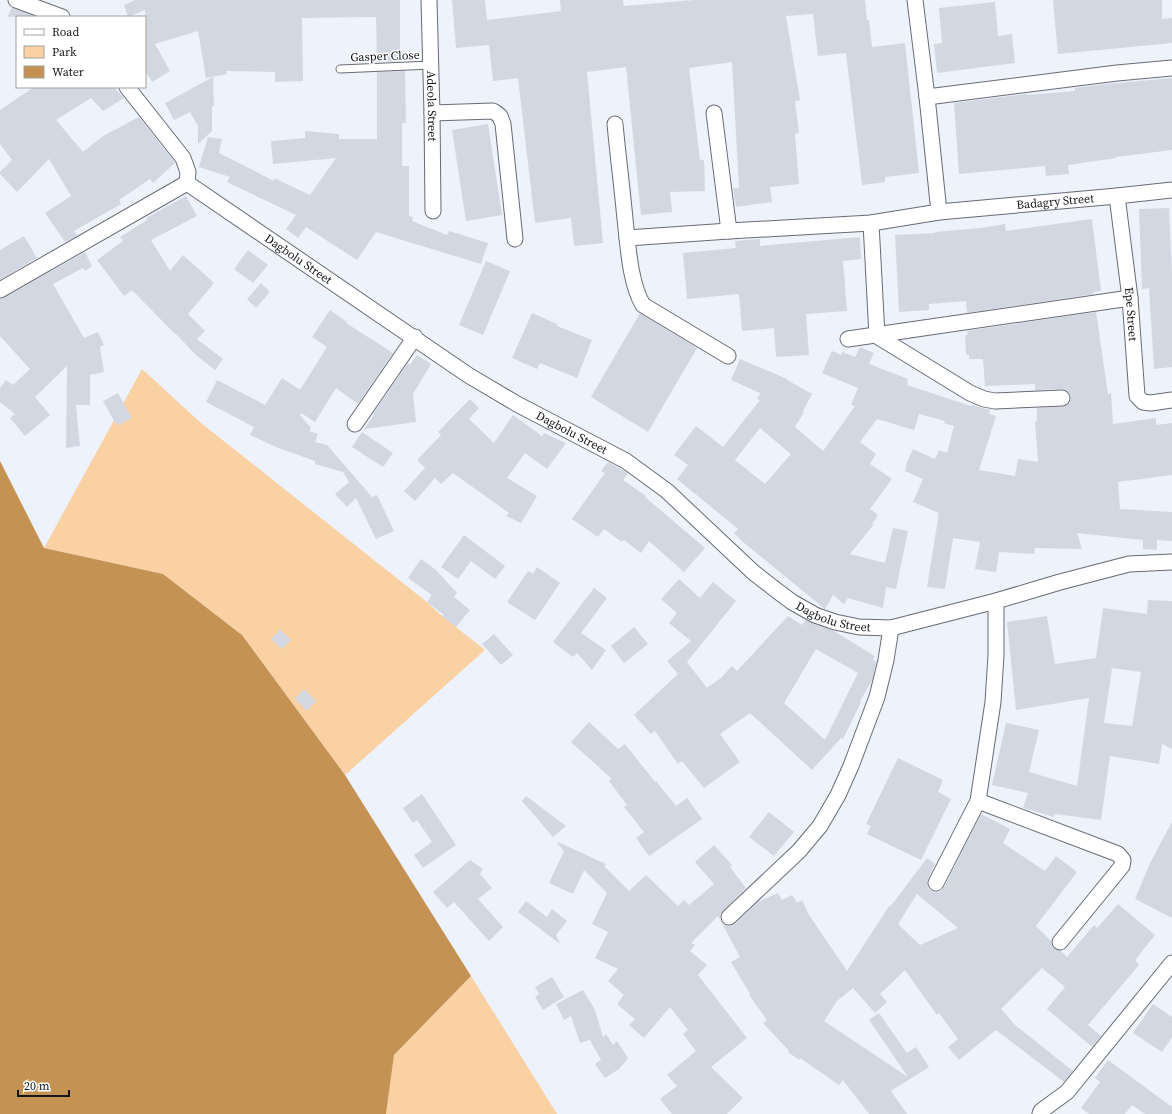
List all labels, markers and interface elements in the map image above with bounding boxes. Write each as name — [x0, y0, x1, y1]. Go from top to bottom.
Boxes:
legend — [16, 16, 146, 88]
text: Road — [52, 24, 79, 40]
text: Park — [52, 44, 77, 60]
street label: Gasper Close — [350, 47, 420, 65]
text: Water — [52, 64, 84, 80]
street label: Adeola Street — [423, 70, 440, 141]
street label: Badagry Street — [1016, 190, 1095, 213]
street label: Dagbolu Street — [262, 230, 335, 288]
street label: Epe Street — [1121, 286, 1141, 342]
street label: Dagbolu Street — [533, 407, 610, 458]
street label: Dagbolu Street — [793, 598, 871, 635]
scale bar — [18, 1072, 69, 1098]
text: 20 m — [24, 1078, 50, 1094]

